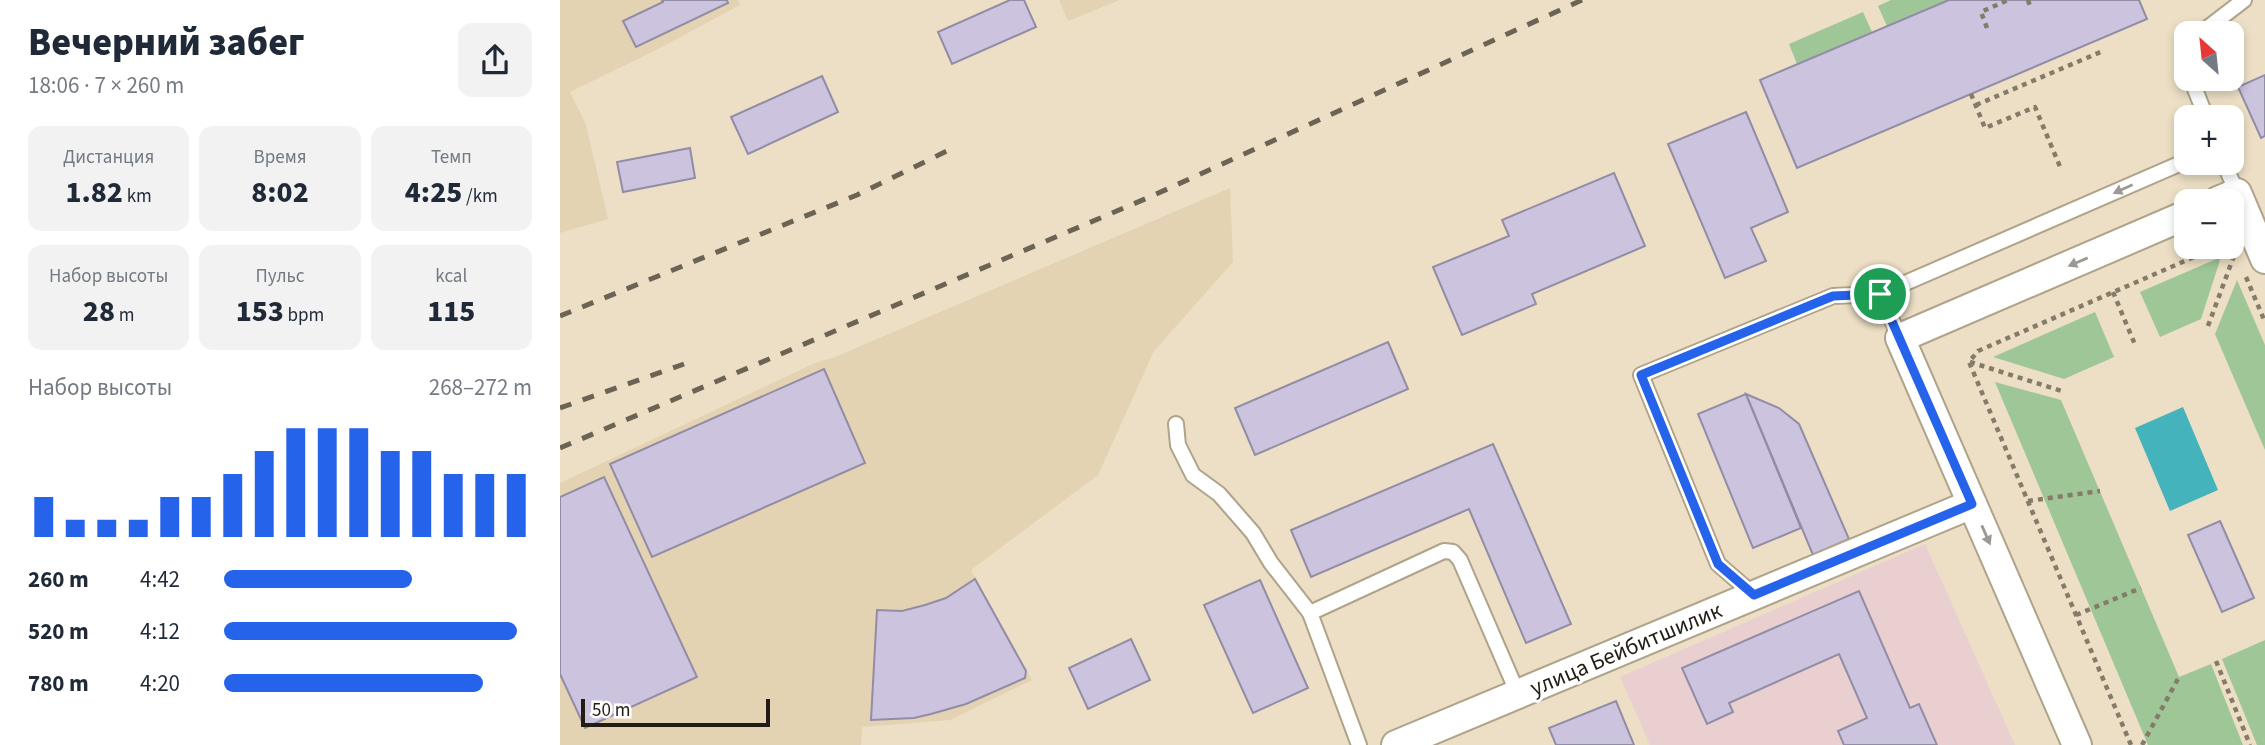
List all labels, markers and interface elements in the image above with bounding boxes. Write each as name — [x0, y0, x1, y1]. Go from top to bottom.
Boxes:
text: Вечерний забег — [28, 16, 305, 70]
north arrow — [2174, 21, 2244, 91]
map controls — [2174, 21, 2244, 259]
button: share — [458, 23, 532, 97]
text: 18:06 · 7 × 260 m — [28, 69, 184, 102]
button: + — [2174, 105, 2244, 175]
text: Дистанция — [63, 144, 154, 171]
text: Время — [254, 144, 306, 171]
text: Темп — [431, 144, 472, 171]
text: 1.82 — [65, 171, 123, 214]
text: 8:02 — [251, 171, 309, 214]
text: 4:25 — [405, 171, 462, 214]
text: km — [123, 183, 152, 210]
text: /km — [462, 183, 498, 210]
one-way arrow — [2112, 183, 2133, 194]
button: − — [2174, 189, 2244, 259]
one-way arrow — [2067, 256, 2088, 267]
text: Набор высоты — [49, 263, 168, 290]
text: Пульс — [255, 263, 305, 290]
text: kcal — [435, 263, 467, 290]
pin — [1850, 264, 1910, 324]
icon: arrive — [1861, 275, 1899, 313]
text: 28 — [83, 290, 115, 333]
text: 153 — [236, 290, 284, 333]
text: 115 — [427, 290, 475, 333]
text: m — [115, 302, 134, 329]
text: bpm — [284, 302, 324, 329]
text: Набор высоты — [28, 371, 172, 404]
text: 268–272 m — [429, 371, 532, 404]
one-way arrow — [1980, 525, 1992, 545]
text: 260 m — [28, 563, 89, 596]
text: 4:42 — [140, 563, 180, 596]
street label: улица Бейбитшилик — [1525, 593, 1728, 704]
text: 520 m — [28, 615, 89, 648]
text: 4:12 — [140, 615, 180, 648]
text: 780 m — [28, 667, 89, 700]
text: 4:20 — [140, 667, 180, 700]
scale bar — [581, 696, 770, 728]
text: 50 m — [592, 697, 630, 724]

